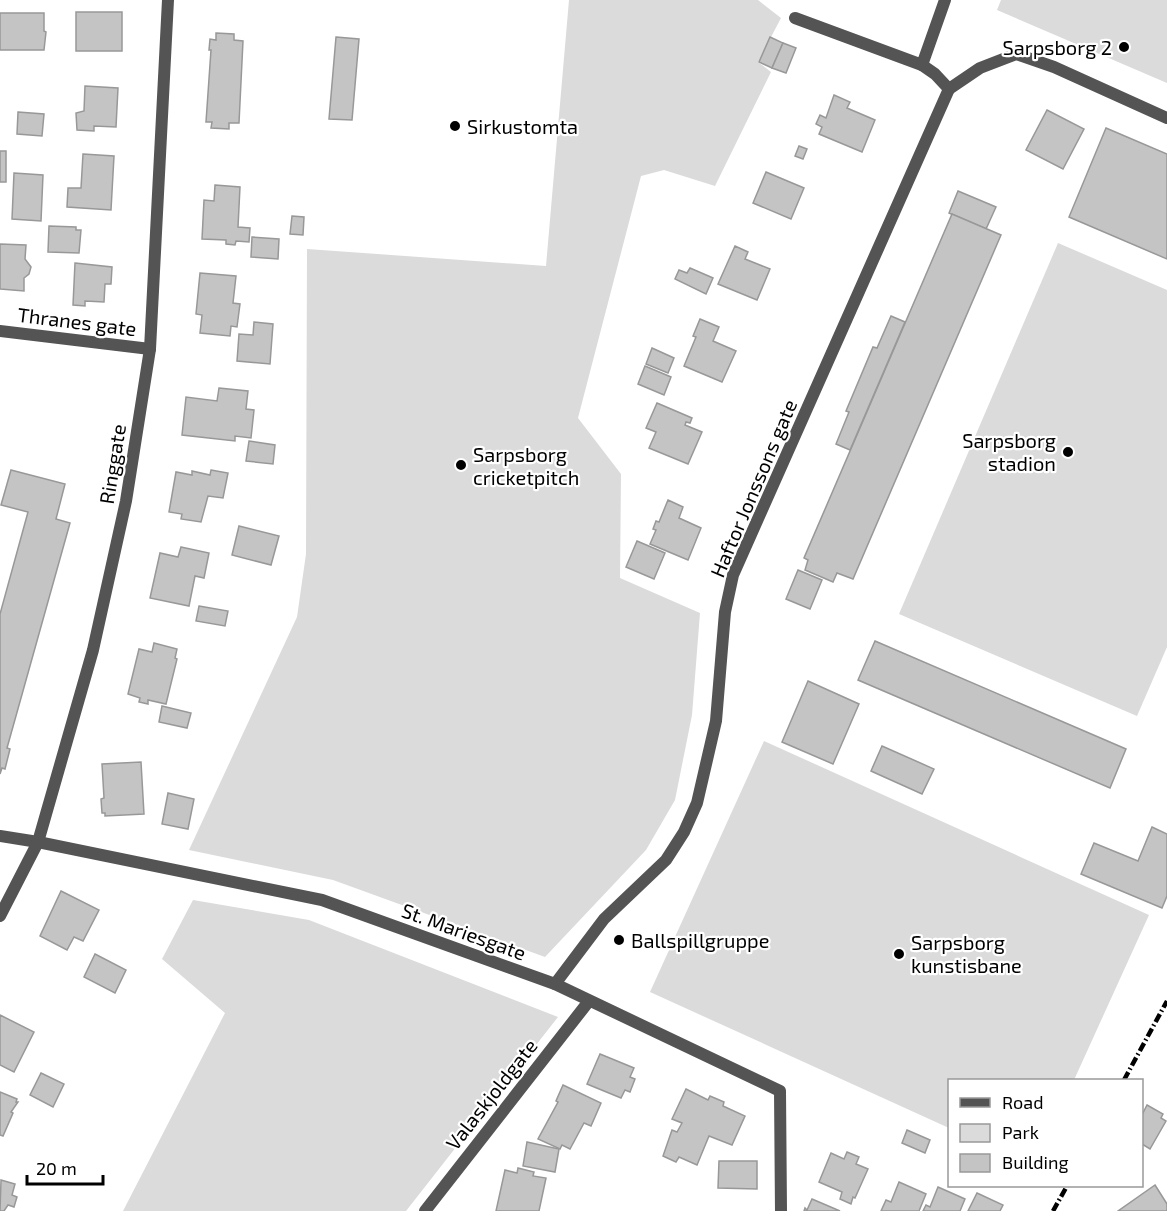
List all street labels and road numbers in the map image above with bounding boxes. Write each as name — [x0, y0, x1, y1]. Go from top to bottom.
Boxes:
street label: Thranes gate — [16, 302, 138, 340]
street label: Haftor Jonssons gate — [705, 396, 801, 580]
street label: Ringgate — [94, 422, 130, 506]
street label: St. Mariesgate — [399, 897, 529, 965]
street label: Valaskjoldgate — [440, 1034, 542, 1154]

